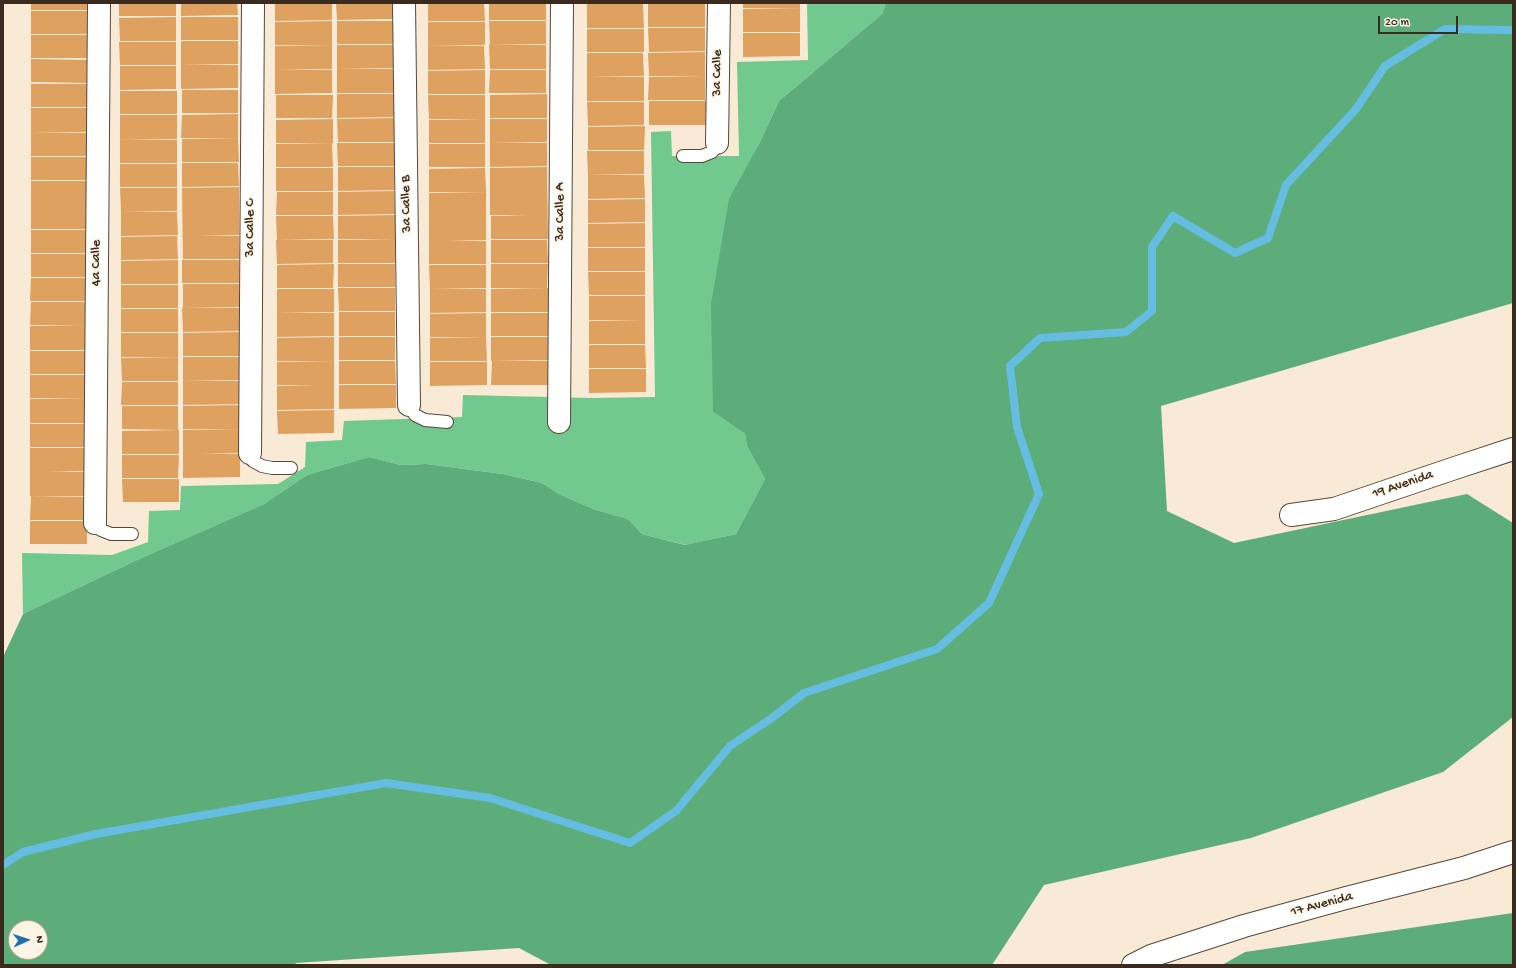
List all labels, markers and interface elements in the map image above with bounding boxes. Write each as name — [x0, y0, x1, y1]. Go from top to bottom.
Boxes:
scale bar — [1380, 8, 1460, 34]
text: 20 m — [1385, 16, 1409, 30]
street label: 3a Calle — [709, 49, 727, 97]
street label: 3a Calle B — [398, 175, 416, 233]
street label: 3a Calle A — [553, 183, 569, 241]
street label: 3a Calle C — [243, 199, 259, 257]
street label: 4a Calle — [89, 240, 105, 286]
street label: 19 Avenida — [1370, 467, 1436, 503]
street label: 17 Avenida — [1289, 889, 1355, 921]
north arrow — [8, 920, 48, 960]
text: N — [33, 936, 45, 943]

